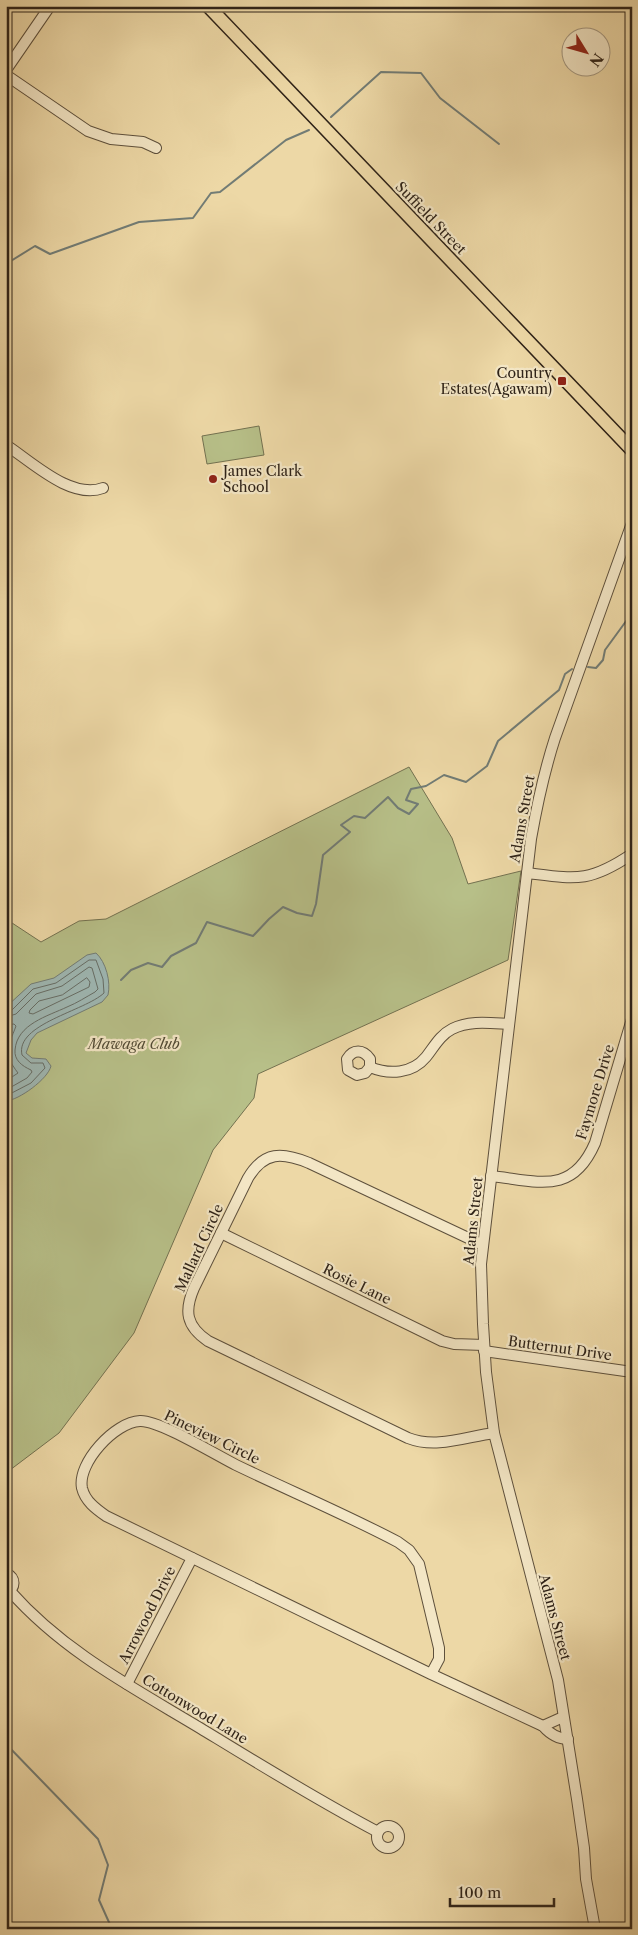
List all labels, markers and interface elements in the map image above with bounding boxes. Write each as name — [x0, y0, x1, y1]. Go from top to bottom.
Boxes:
north arrow — [560, 28, 610, 78]
text: N — [586, 50, 607, 70]
street label: Suffield Street — [392, 178, 470, 258]
place label: Country Estates(Agawam) — [441, 364, 552, 398]
marker: Country Estates(Agawam) — [556, 375, 568, 387]
place label: James Clark School — [221, 462, 303, 496]
marker: James Clark School — [207, 473, 219, 485]
street label: Adams Street — [505, 774, 539, 865]
park label: Mawaga Club — [86, 1035, 180, 1053]
street label: Faymore Drive — [572, 1042, 618, 1142]
street label: Adams Street — [459, 1176, 487, 1267]
street label: Mallard Circle — [171, 1201, 227, 1295]
street label: Rosie Lane — [320, 1260, 394, 1308]
street label: Butternut Drive — [507, 1332, 613, 1364]
street label: Pineview Circle — [161, 1406, 263, 1468]
street label: Arrowood Drive — [114, 1563, 179, 1668]
street label: Adams Street — [535, 1571, 575, 1662]
street label: Cottonwood Lane — [139, 1670, 251, 1748]
scale bar — [450, 1875, 554, 1907]
text: 100 m — [458, 1883, 501, 1902]

